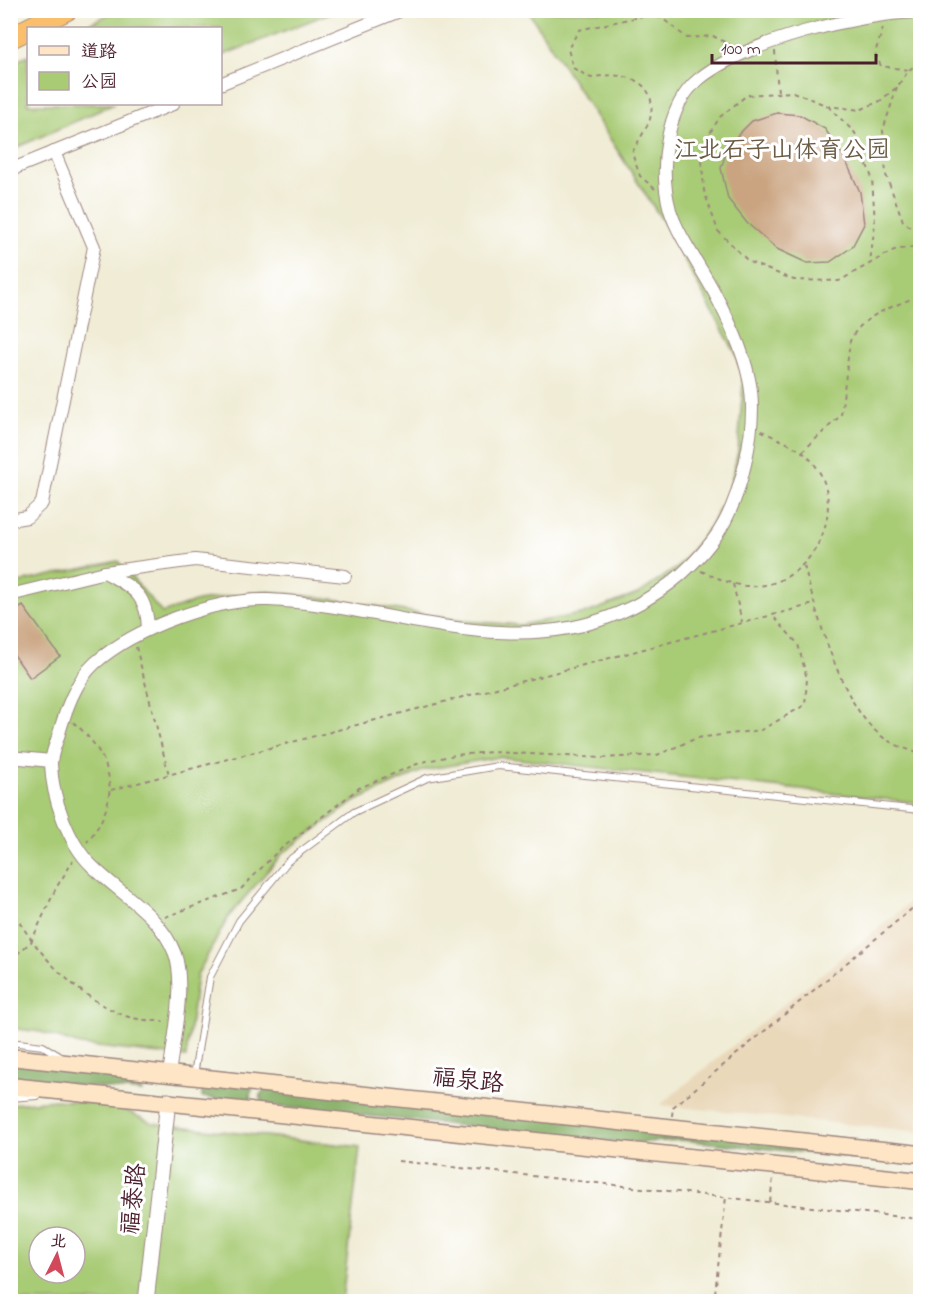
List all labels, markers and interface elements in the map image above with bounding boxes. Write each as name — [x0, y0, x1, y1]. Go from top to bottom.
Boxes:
legend — [27, 27, 222, 105]
scale bar — [712, 27, 876, 65]
text: 100 m — [721, 37, 761, 63]
text: 道路 — [81, 40, 117, 66]
text: 公园 — [81, 70, 117, 96]
park label: 江北石子山体育公园 — [674, 134, 890, 169]
street label: 福泉路 — [430, 1061, 506, 1103]
street label: 福泰路 — [114, 1161, 156, 1237]
north arrow — [27, 1225, 87, 1285]
text: 北 — [49, 1229, 68, 1255]

